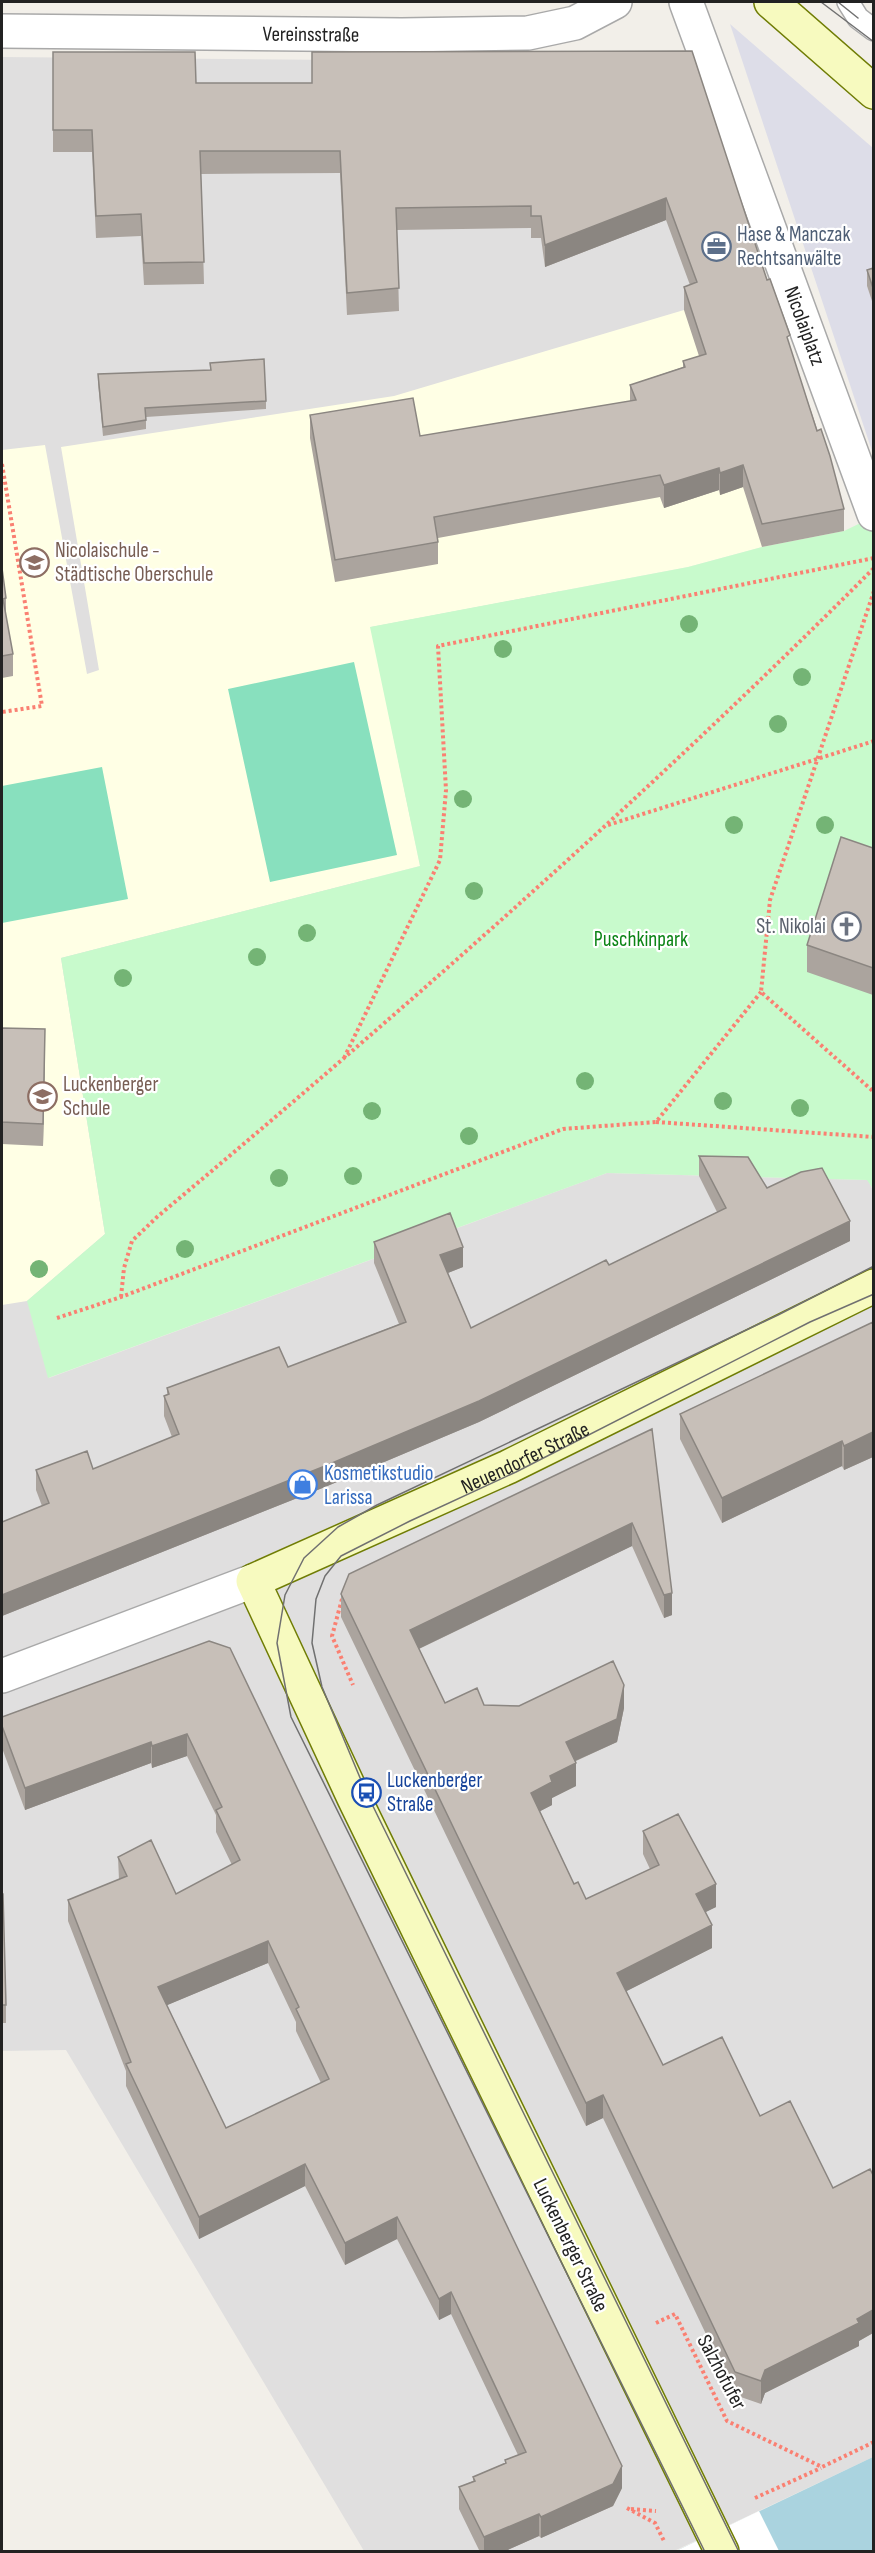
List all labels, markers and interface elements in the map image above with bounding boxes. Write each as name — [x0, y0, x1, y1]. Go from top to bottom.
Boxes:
street label: Vereinsstraße — [263, 22, 359, 48]
place label: Hase & Manczak Rechtsanwälte — [737, 222, 850, 271]
office icon: Hase & Manczak Rechtsanwälte — [700, 230, 732, 262]
street label: Nicolaiplatz — [779, 283, 831, 369]
place label: Nicolaischule - Städtische Oberschule — [55, 538, 213, 587]
school or university icon: Nicolaischule - Städtische Oberschule — [18, 546, 50, 578]
church icon: St. Nikolai — [831, 910, 863, 942]
place label: St. Nikolai — [756, 914, 826, 939]
park label: Puschkinpark — [594, 927, 688, 952]
place label: Luckenberger Schule — [63, 1072, 158, 1121]
school or university icon: Luckenberger Schule — [26, 1080, 58, 1112]
street label: Neuendorfer Straße — [457, 1417, 593, 1499]
place label: Kosmetikstudio Larissa — [324, 1461, 433, 1510]
shop icon: Kosmetikstudio Larissa — [287, 1469, 319, 1501]
place label: Luckenberger Straße — [387, 1768, 482, 1817]
bus stop icon: Luckenberger Straße — [350, 1776, 382, 1808]
street label: Luckenberger Straße — [527, 2174, 614, 2316]
street label: Salzhofufer — [691, 2331, 752, 2414]

